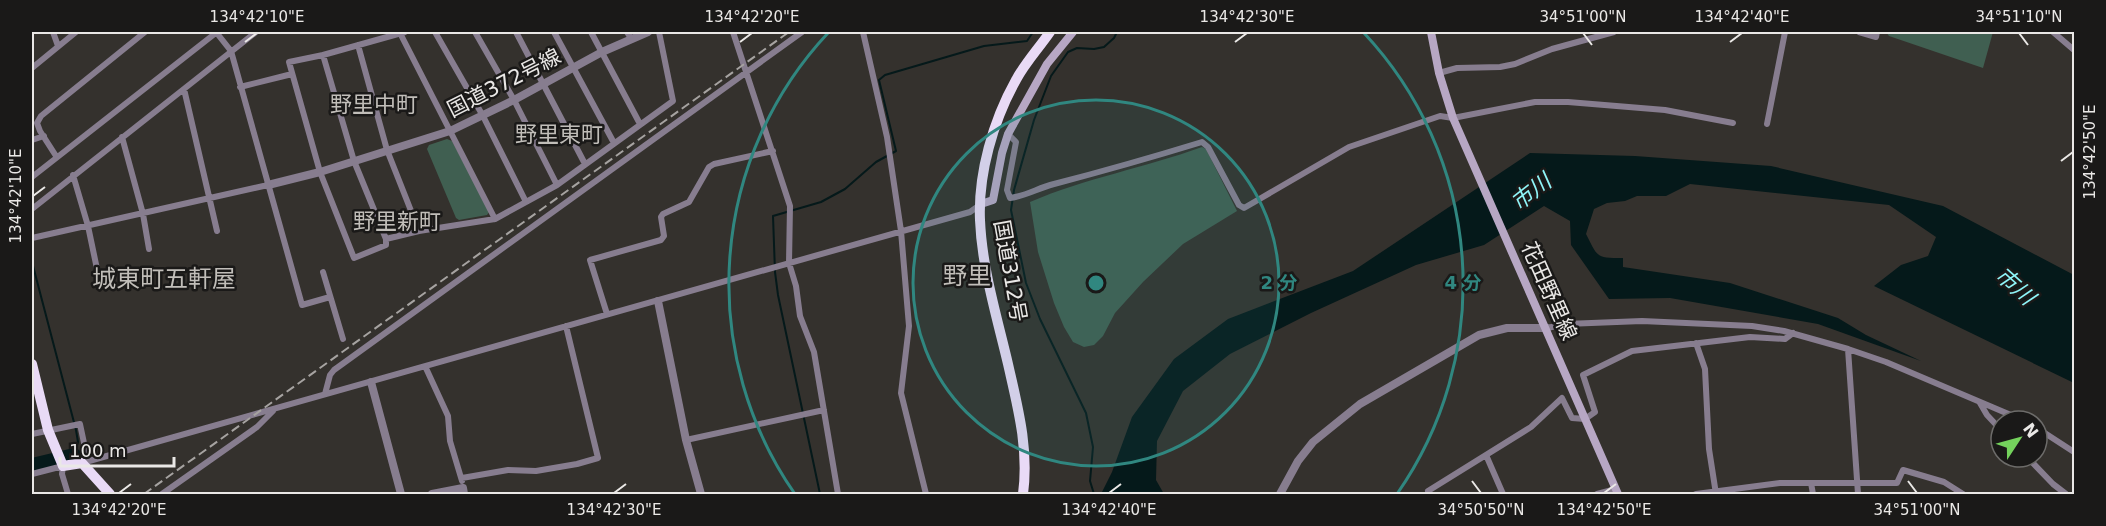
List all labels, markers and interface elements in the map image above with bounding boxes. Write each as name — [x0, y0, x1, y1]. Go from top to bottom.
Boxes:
text: 134°42'10"E — [210, 8, 304, 26]
text: 134°42'20"E — [705, 8, 799, 26]
text: 134°42'30"E — [1200, 8, 1294, 26]
text: 34°51'00"N — [1539, 8, 1627, 26]
text: 134°42'40"E — [1695, 8, 1789, 26]
text: 34°51'10"N — [1975, 8, 2063, 26]
street label: 国道372号線 — [443, 44, 565, 122]
district label: 野里中町 — [330, 92, 418, 117]
text: 134°42'50"E — [2081, 105, 2099, 199]
district label: 野里東町 — [515, 122, 603, 147]
text: 134°42'10"E — [7, 149, 25, 243]
water label: 市川 — [1506, 167, 1558, 215]
district label: 野里新町 — [353, 209, 441, 234]
street label: 国道312号 — [989, 218, 1031, 324]
street label: 花田野里線 — [1517, 238, 1581, 344]
district label: 野里 — [943, 262, 991, 290]
water label: 市川 — [1990, 262, 2041, 311]
district label: 城東町五軒屋 — [92, 265, 236, 293]
text: 2 分 — [1261, 272, 1297, 293]
text: 4 分 — [1445, 272, 1481, 293]
centre of rings — [1086, 273, 1106, 293]
north arrow — [1989, 409, 2049, 469]
text: N — [2019, 419, 2042, 441]
scale bar — [60, 430, 174, 468]
text: 100 m — [69, 440, 127, 461]
text: 134°42'20"E — [72, 501, 166, 519]
text: 134°42'30"E — [567, 501, 661, 519]
text: 134°42'40"E — [1062, 501, 1156, 519]
text: 34°50'50"N — [1437, 501, 1525, 519]
text: 134°42'50"E — [1557, 501, 1651, 519]
text: 34°51'00"N — [1873, 501, 1961, 519]

